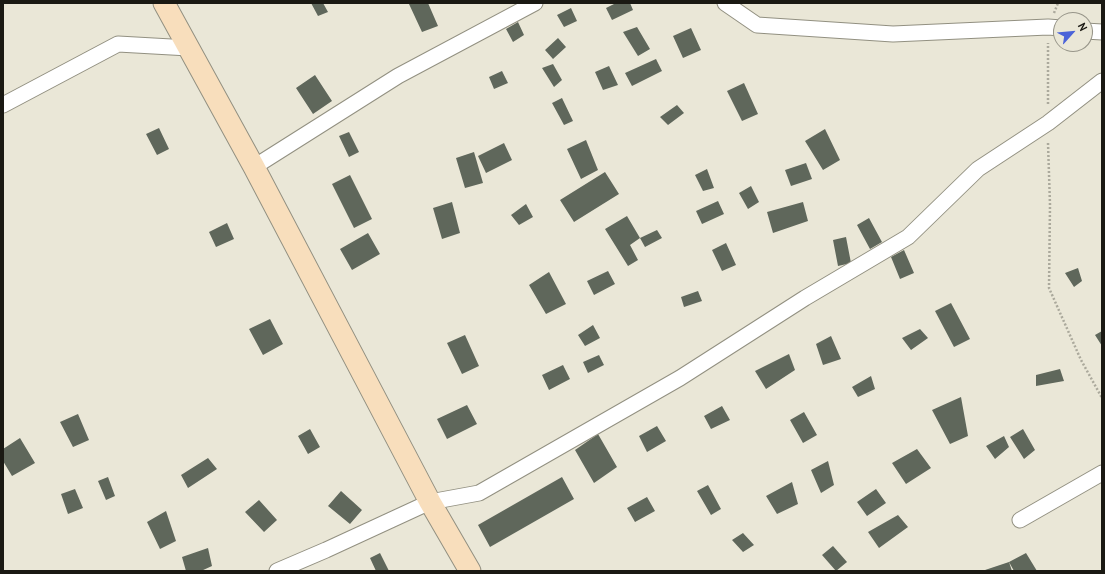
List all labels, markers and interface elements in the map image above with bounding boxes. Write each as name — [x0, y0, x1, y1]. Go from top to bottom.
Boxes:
north arrow — [1053, 12, 1093, 52]
text: N — [1075, 21, 1091, 33]

